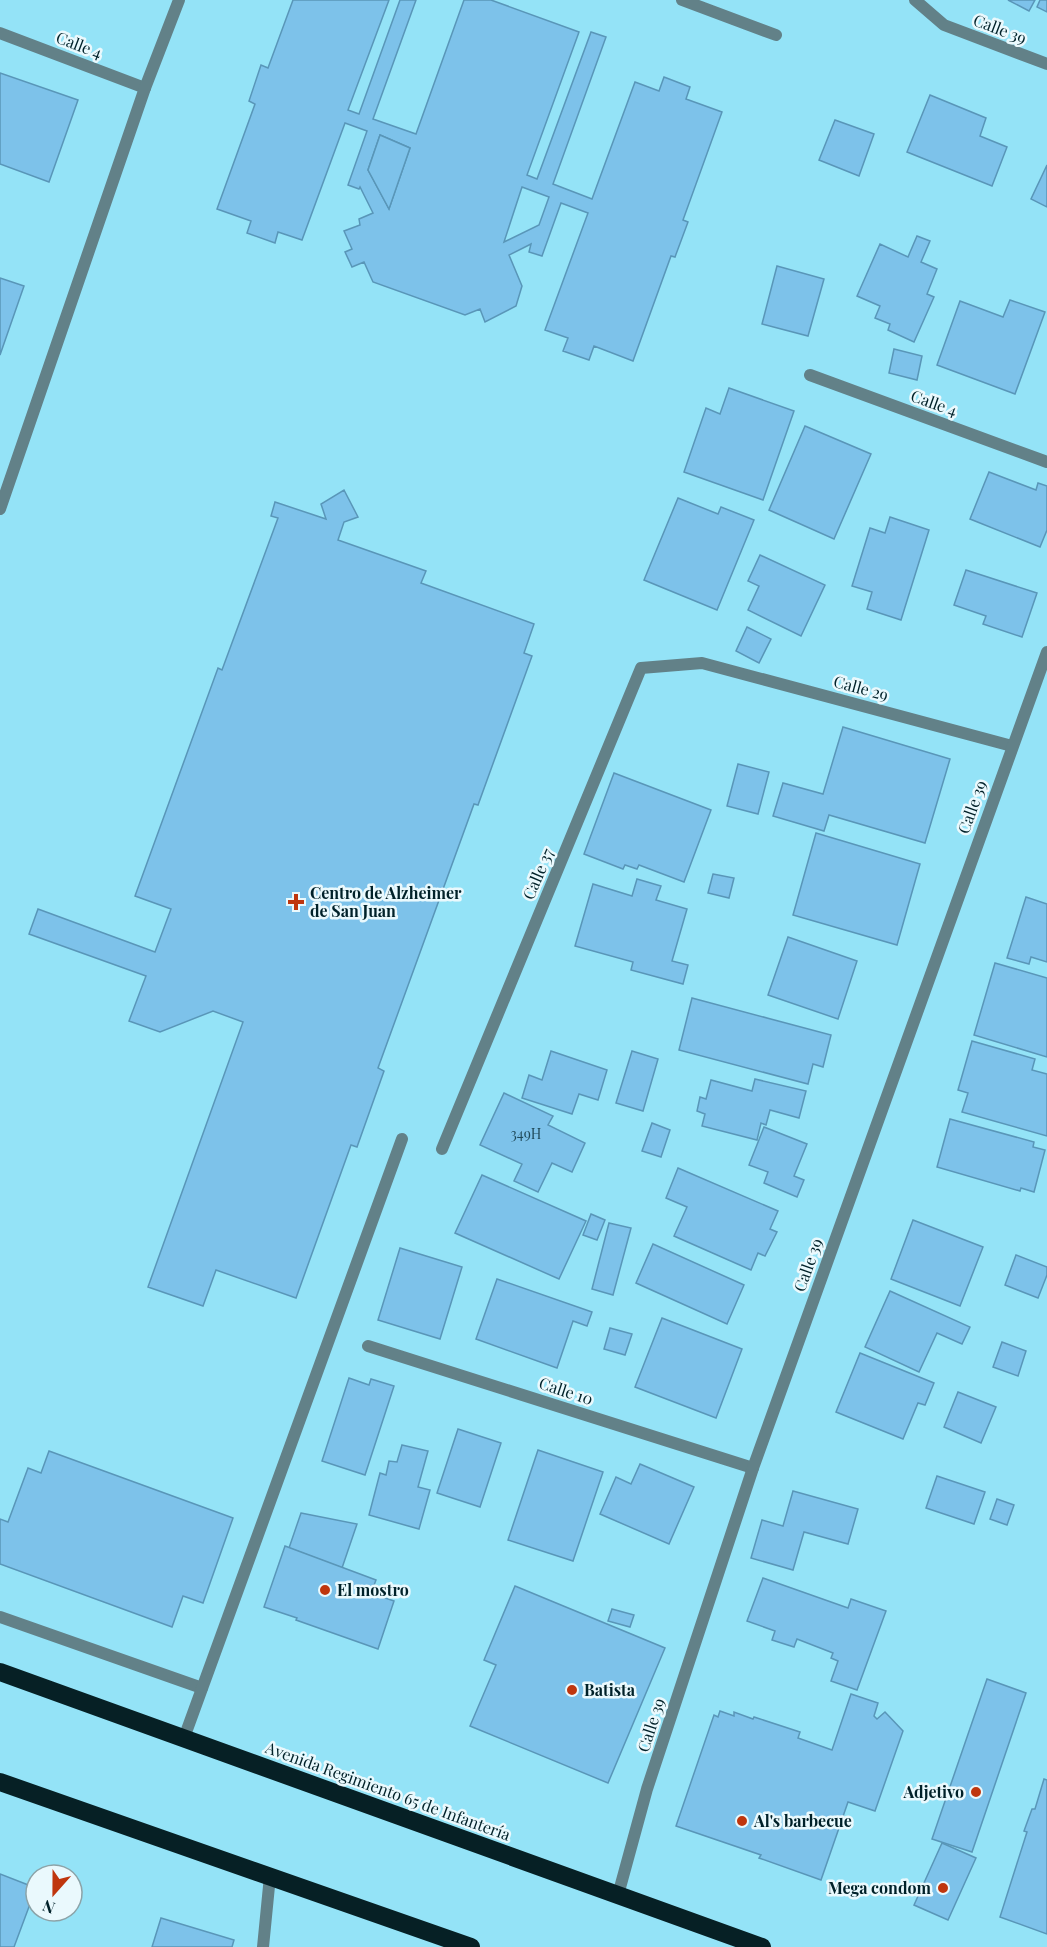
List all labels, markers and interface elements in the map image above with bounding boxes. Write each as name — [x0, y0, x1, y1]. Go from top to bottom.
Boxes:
street label: Calle 39 — [971, 9, 1030, 48]
street label: Calle 4 — [53, 26, 105, 63]
street label: Calle 4 — [908, 385, 960, 421]
street label: Calle 29 — [831, 670, 891, 705]
street label: Calle 39 — [952, 777, 991, 836]
street label: Calle 37 — [517, 844, 558, 903]
place label: Centro de Alzheimer de San Juan — [310, 882, 462, 921]
marker: Centro de Alzheimer de San Juan — [287, 893, 305, 911]
house number: 349H — [511, 1124, 542, 1143]
street label: Calle 39 — [788, 1235, 827, 1294]
street label: Calle 10 — [536, 1372, 596, 1409]
place label: El mostro — [337, 1579, 409, 1600]
marker: El mostro — [318, 1583, 332, 1597]
place label: Batista — [584, 1679, 636, 1700]
marker: Batista — [565, 1683, 579, 1697]
street label: Calle 39 — [632, 1695, 669, 1754]
street label: Avenida Regimiento 65 de Infantería — [262, 1736, 514, 1845]
place label: Adjetivo — [902, 1781, 964, 1802]
marker: Adjetivo — [969, 1785, 983, 1799]
place label: Al's barbecue — [753, 1810, 852, 1831]
marker: Al's barbecue — [735, 1814, 749, 1828]
north arrow — [24, 1863, 84, 1923]
place label: Mega condom — [828, 1877, 932, 1898]
marker: Mega condom — [936, 1881, 950, 1895]
text: N — [39, 1895, 58, 1919]

